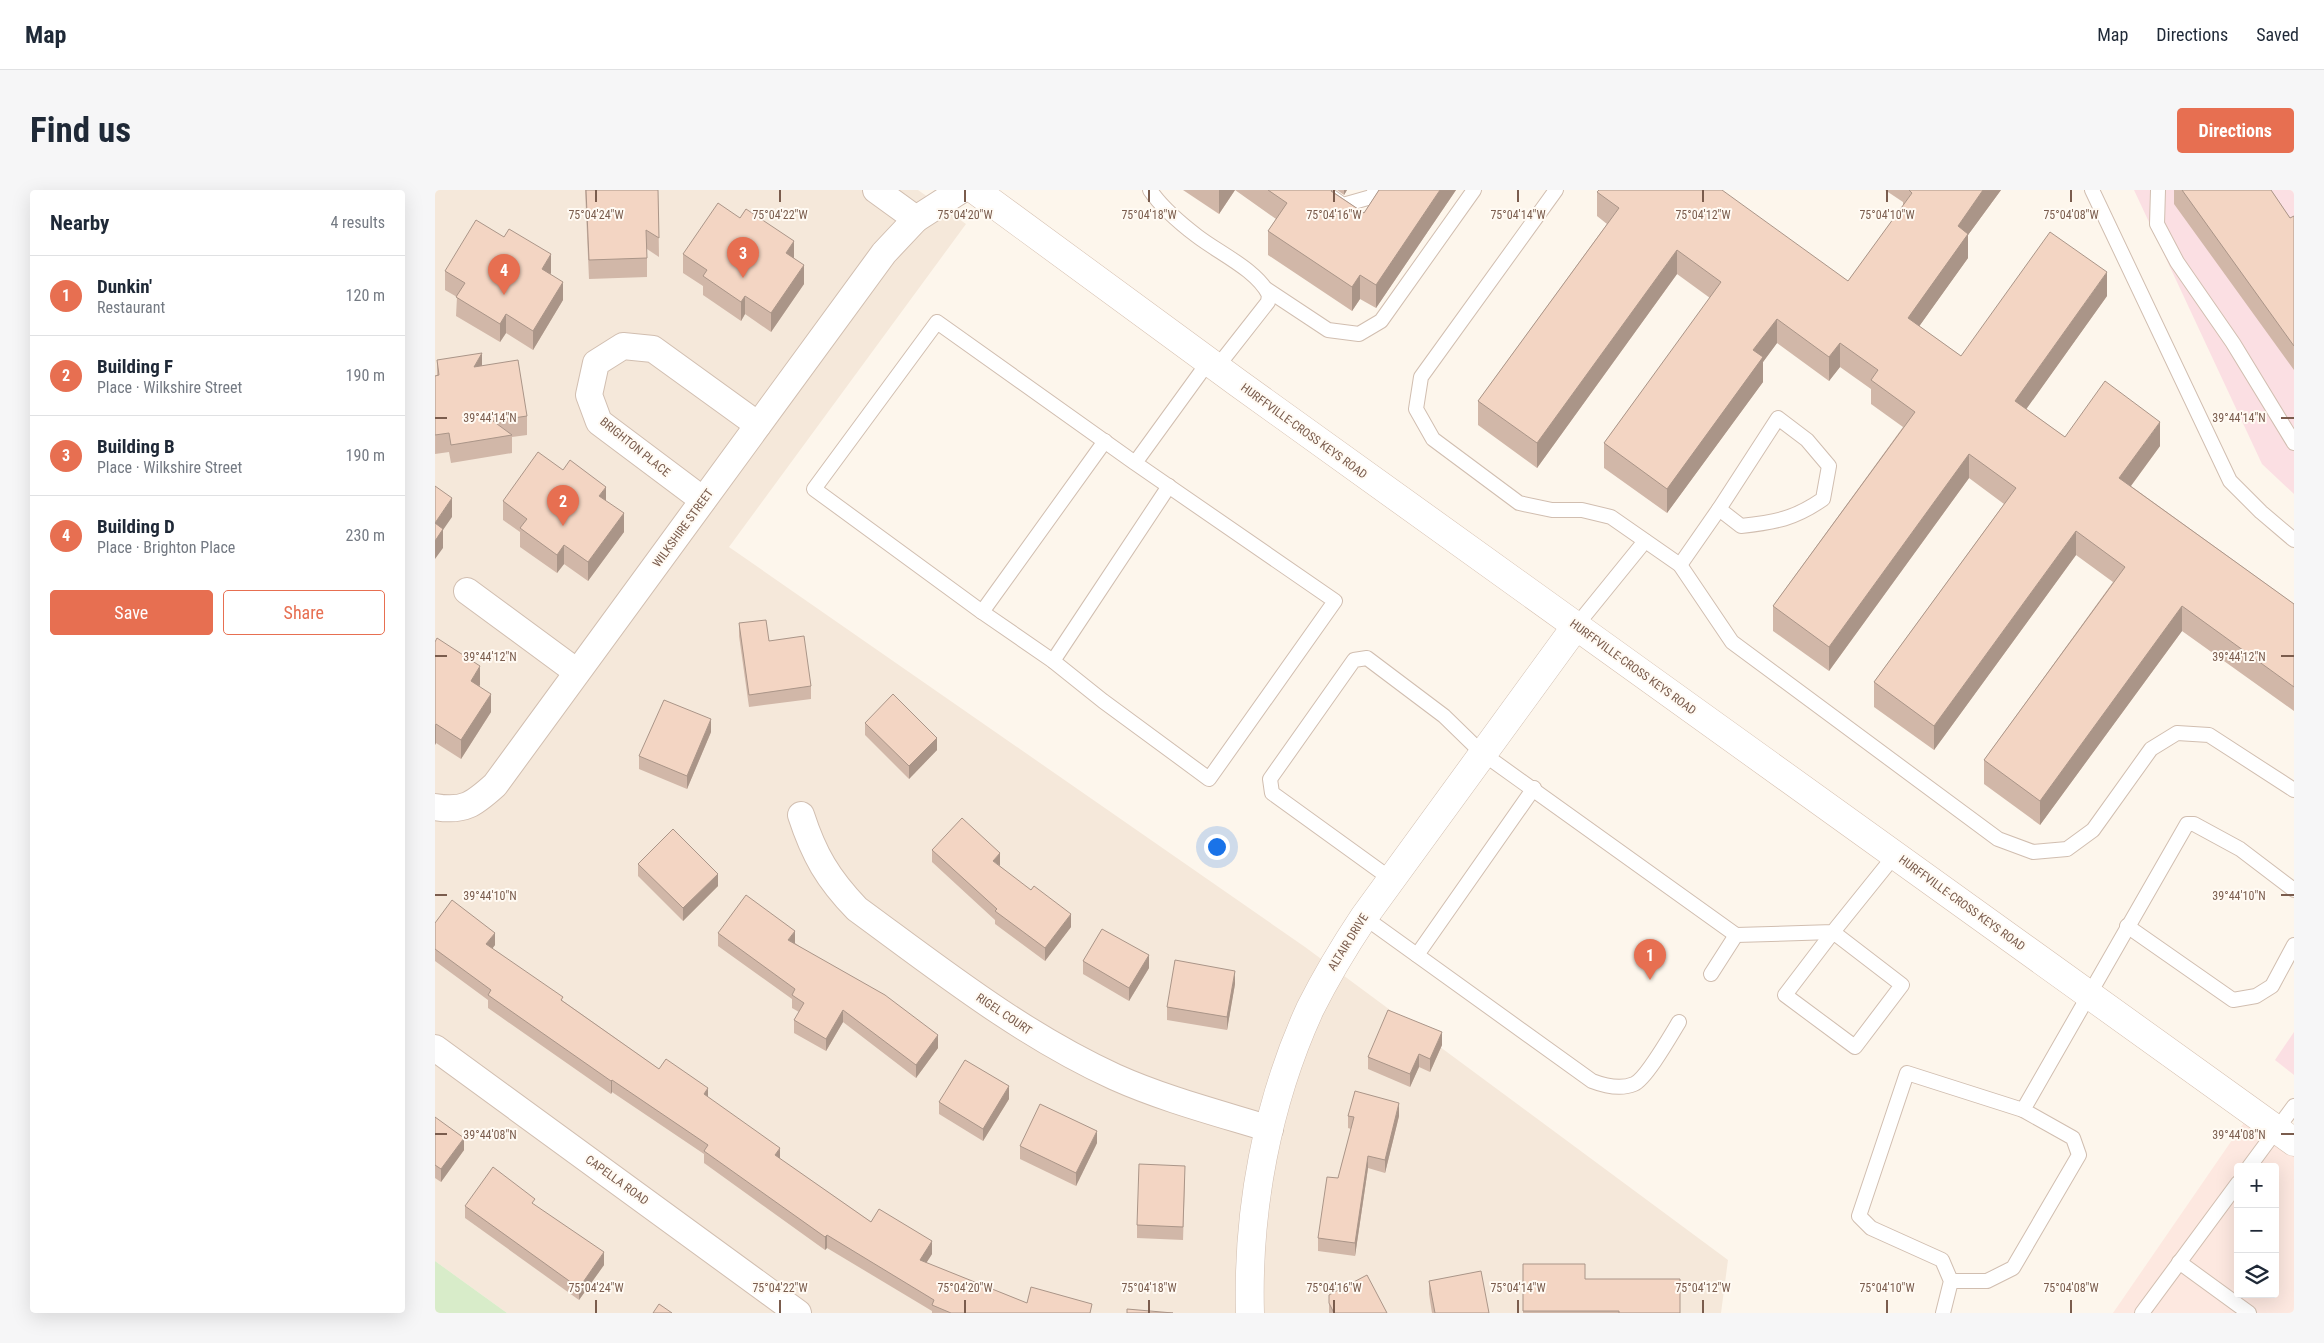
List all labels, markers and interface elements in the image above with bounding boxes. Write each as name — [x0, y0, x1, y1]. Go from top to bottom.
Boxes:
text: Map — [25, 21, 66, 49]
text: Map — [2097, 24, 2128, 45]
text: Directions — [2156, 24, 2228, 45]
text: Saved — [2256, 24, 2299, 45]
button: Directions — [2177, 108, 2294, 153]
text: Find us — [30, 110, 131, 151]
text: 75°04'24"W — [568, 208, 624, 222]
text: 75°04'22"W — [752, 208, 808, 222]
text: 75°04'20"W — [937, 208, 993, 222]
text: 75°04'18"W — [1121, 208, 1177, 222]
text: 75°04'16"W — [1306, 208, 1362, 222]
text: 75°04'14"W — [1490, 208, 1546, 222]
text: 75°04'12"W — [1675, 208, 1731, 222]
text: 75°04'10"W — [1859, 208, 1915, 222]
text: 75°04'08"W — [2043, 208, 2099, 222]
text: Nearby — [50, 211, 109, 235]
text: 4 results — [330, 213, 385, 232]
pin: 3 — [727, 237, 759, 278]
pin: 4 — [488, 254, 520, 295]
text: Dunkin' — [97, 275, 152, 298]
text: 1 — [62, 286, 70, 305]
text: 120 m — [346, 286, 385, 305]
text: Restaurant — [97, 298, 165, 317]
text: Building F — [97, 355, 173, 378]
text: 2 — [62, 366, 70, 385]
text: 190 m — [346, 366, 385, 385]
text: Place · Wilkshire Street — [97, 378, 242, 397]
street label: HURFFVILLE-CROSS KEYS ROAD — [1238, 380, 1370, 482]
text: 39°44'14"N — [463, 411, 517, 425]
text: 39°44'14"N — [2212, 411, 2266, 425]
street label: BRIGHTON PLACE — [597, 415, 673, 479]
text: Building B — [97, 435, 175, 458]
text: 3 — [62, 446, 70, 465]
text: 190 m — [346, 446, 385, 465]
text: Place · Wilkshire Street — [97, 458, 242, 477]
pin: 2 — [547, 485, 579, 526]
street label: WILKSHIRE STREET — [650, 486, 716, 570]
text: Building D — [97, 515, 175, 538]
text: 4 — [62, 526, 70, 545]
text: 230 m — [346, 526, 385, 545]
text: Place · Brighton Place — [97, 538, 235, 557]
button: Save — [50, 590, 213, 635]
button: Share — [223, 590, 385, 635]
street label: HURFFVILLE-CROSS KEYS ROAD — [1567, 616, 1699, 718]
text: 39°44'12"N — [463, 650, 517, 664]
text: 39°44'12"N — [2212, 650, 2266, 664]
your location — [1204, 834, 1230, 860]
street label: HURFFVILLE-CROSS KEYS ROAD — [1896, 852, 2028, 954]
text: 39°44'10"N — [463, 889, 517, 903]
text: 39°44'10"N — [2212, 889, 2266, 903]
street label: ALTAIR DRIVE — [1325, 911, 1371, 973]
pin: 1 — [1634, 939, 1666, 980]
street label: RIGEL COURT — [974, 990, 1034, 1038]
text: 39°44'08"N — [463, 1128, 517, 1142]
text: 39°44'08"N — [2212, 1128, 2266, 1142]
street label: CAPELLA ROAD — [583, 1152, 651, 1208]
map controls — [2234, 1163, 2279, 1298]
button: + — [2234, 1163, 2279, 1208]
button: − — [2234, 1208, 2279, 1253]
button: layers — [2234, 1253, 2279, 1298]
text: 75°04'24"W — [568, 1281, 624, 1295]
text: 75°04'22"W — [752, 1281, 808, 1295]
text: 75°04'20"W — [937, 1281, 993, 1295]
text: 75°04'18"W — [1121, 1281, 1177, 1295]
text: 75°04'16"W — [1306, 1281, 1362, 1295]
text: 75°04'14"W — [1490, 1281, 1546, 1295]
text: 75°04'12"W — [1675, 1281, 1731, 1295]
text: 75°04'10"W — [1859, 1281, 1915, 1295]
text: 75°04'08"W — [2043, 1281, 2099, 1295]

